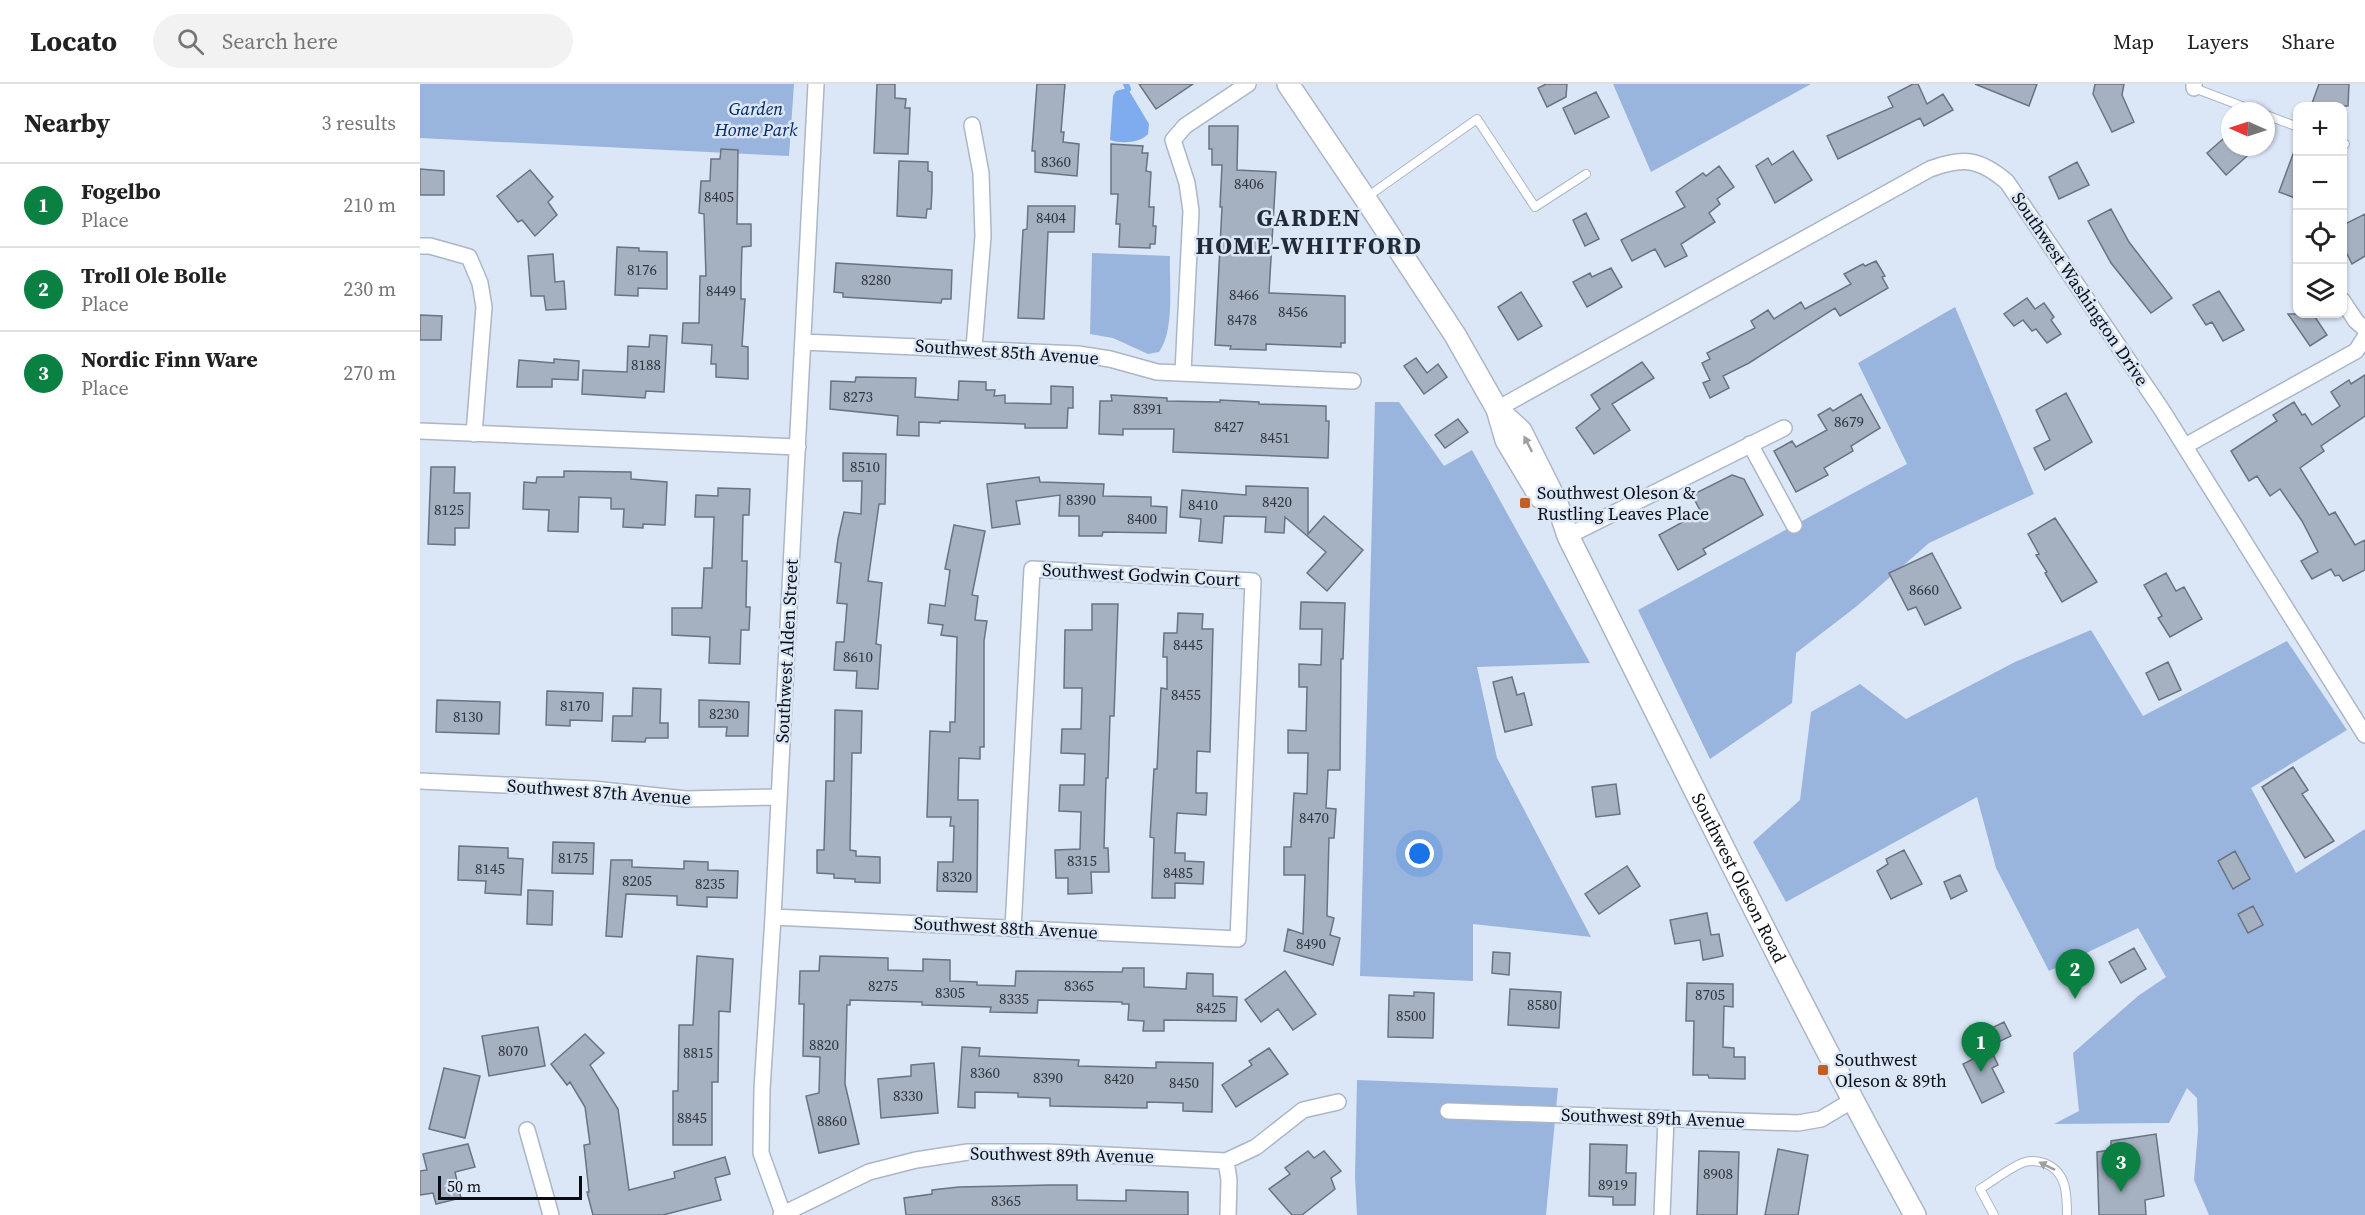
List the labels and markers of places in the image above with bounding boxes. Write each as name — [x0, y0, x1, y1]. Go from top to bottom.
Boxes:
place label: Southwest Oleson & Rustling Leaves Place — [1537, 480, 1709, 526]
marker: Southwest Oleson & Rustling Leaves Place — [1518, 496, 1532, 510]
pin: 2 — [2056, 950, 2094, 999]
pin: 1 — [1962, 1022, 2000, 1072]
place label: Southwest Oleson & 89th — [1835, 1047, 1947, 1093]
marker: Southwest Oleson & 89th — [1816, 1063, 1830, 1077]
pin: 3 — [2102, 1142, 2140, 1192]

